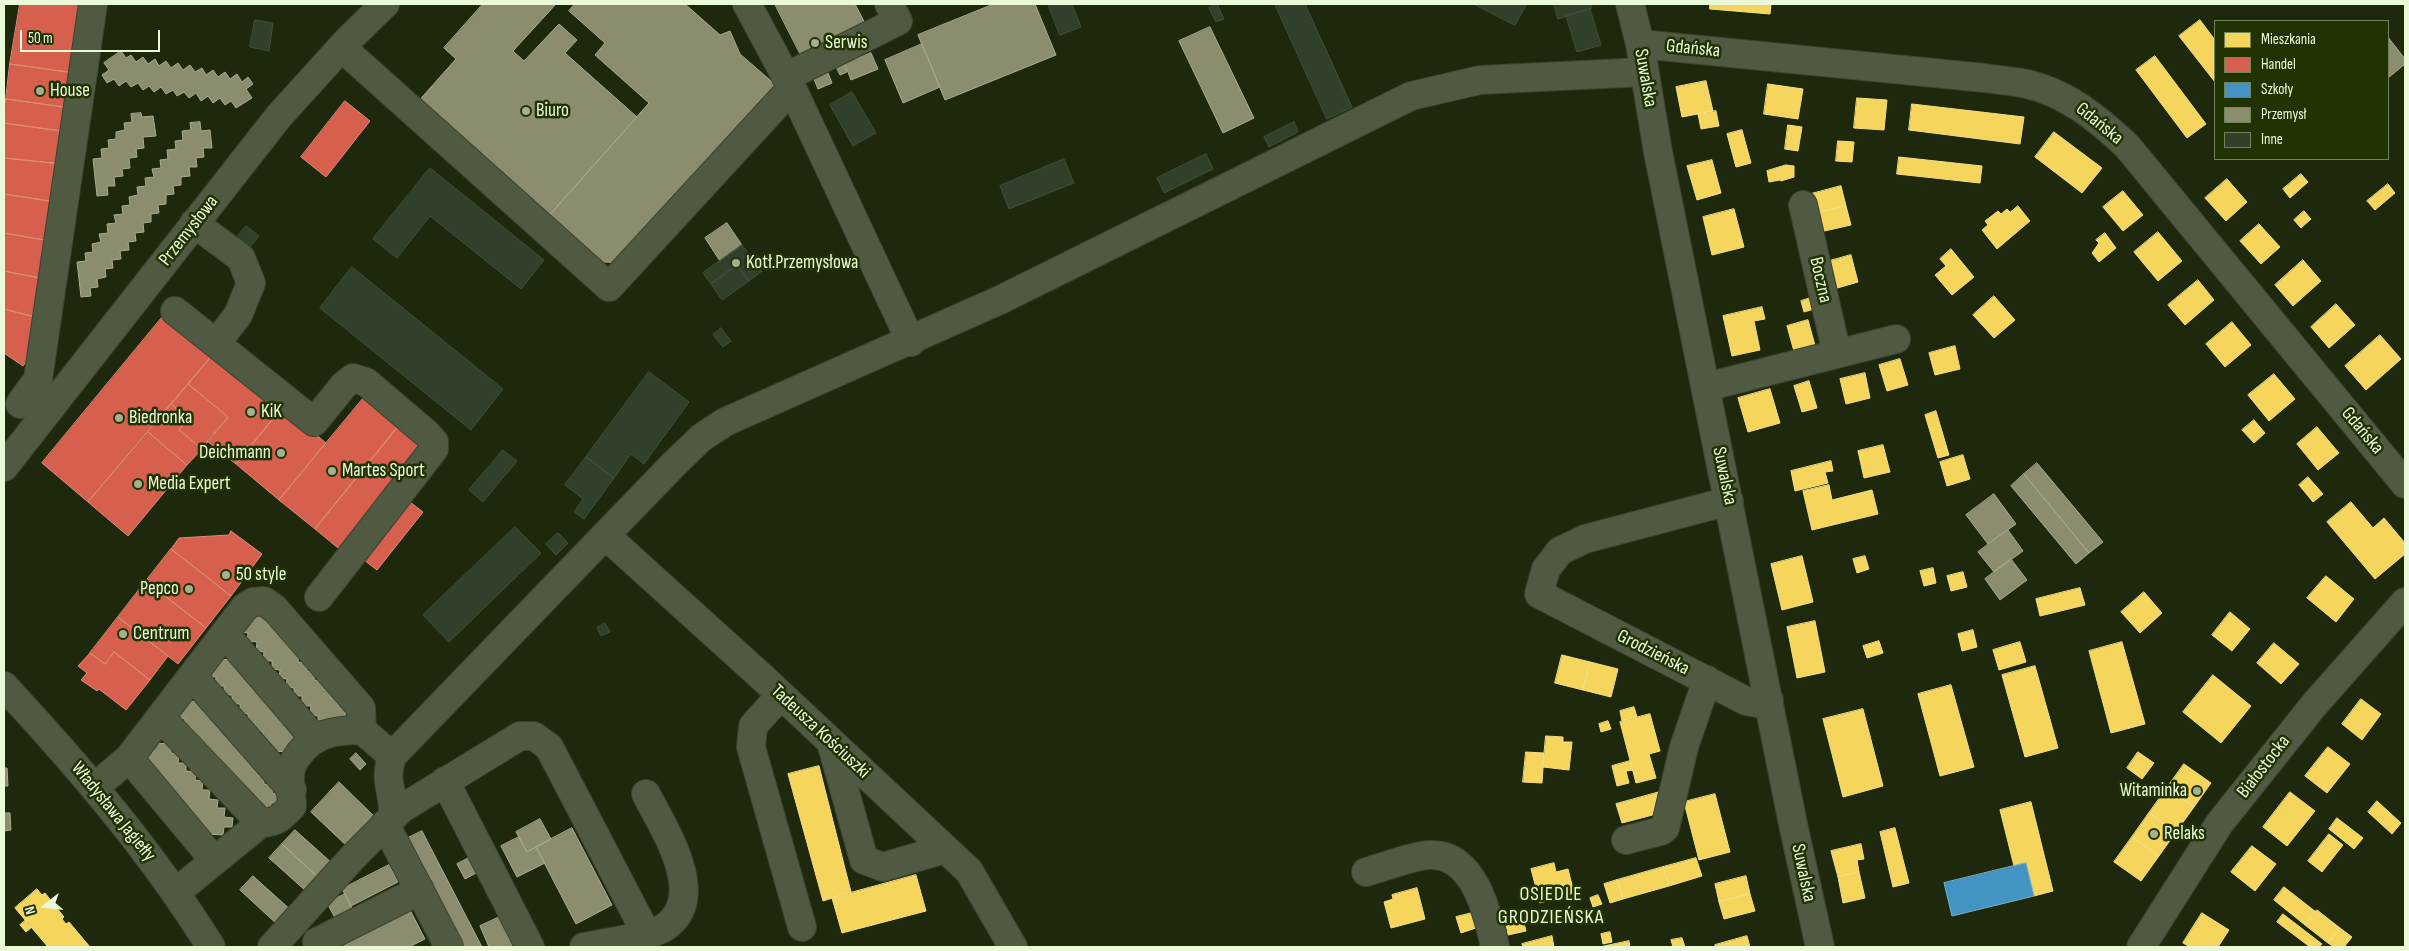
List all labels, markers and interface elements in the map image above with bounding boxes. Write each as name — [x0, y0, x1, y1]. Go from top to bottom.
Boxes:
scale bar — [22, 20, 162, 52]
legend — [2214, 20, 2389, 160]
text: 50 m — [28, 29, 53, 48]
text: Mieszkania — [2261, 30, 2316, 49]
place label: Serwis — [825, 32, 868, 54]
street label: Gdańska — [1665, 35, 1721, 63]
marker: Serwis — [809, 37, 821, 49]
street label: Suwalska — [1629, 47, 1661, 109]
text: Handel — [2261, 55, 2296, 74]
place label: House — [50, 80, 90, 102]
text: Szkoły — [2261, 80, 2293, 99]
marker: House — [34, 85, 46, 97]
street label: Gdańska — [2071, 98, 2127, 150]
place label: Biuro — [536, 100, 569, 122]
marker: Biuro — [520, 105, 532, 117]
text: Przemysł — [2261, 105, 2306, 124]
text: Inne — [2261, 130, 2283, 149]
street label: Przemysłowa — [154, 191, 224, 271]
place label: Kotł.Przemysłowa — [746, 252, 858, 274]
street label: Boczna — [1804, 255, 1836, 305]
marker: Kotł.Przemysłowa — [730, 257, 742, 269]
place label: KiK — [261, 401, 282, 423]
street label: Gdańska — [2336, 403, 2388, 459]
marker: KiK — [245, 406, 257, 418]
place label: Biedronka — [129, 407, 192, 429]
marker: Biedronka — [113, 412, 125, 424]
place label: Deichmann — [199, 442, 271, 464]
street label: Suwalska — [1707, 445, 1741, 507]
marker: Deichmann — [275, 447, 287, 459]
place label: Martes Sport — [342, 460, 425, 482]
marker: Martes Sport — [326, 465, 338, 477]
place label: Media Expert — [148, 473, 231, 495]
marker: Media Expert — [132, 478, 144, 490]
place label: 50 style — [236, 564, 286, 586]
marker: 50 style — [220, 569, 232, 581]
place label: Pepco — [140, 578, 179, 600]
marker: Pepco — [183, 583, 195, 595]
place label: Centrum — [133, 623, 189, 645]
street label: Grodzieńska — [1613, 625, 1693, 681]
marker: Centrum — [117, 628, 129, 640]
street label: Tadeusza Kościuszki — [766, 680, 874, 784]
street label: Białostocka — [2232, 731, 2296, 803]
street label: Władysława Jagiełły — [66, 758, 160, 866]
place label: Witaminka — [2120, 780, 2187, 802]
marker: Witaminka — [2191, 785, 2203, 797]
place label: Relaks — [2164, 823, 2205, 845]
marker: Relaks — [2148, 828, 2160, 840]
street label: Suwalska — [1786, 842, 1820, 904]
north arrow — [20, 881, 70, 931]
district label: OSIEDLE GRODZIEŃSKA — [1496, 883, 1606, 930]
text: N — [21, 904, 39, 916]

